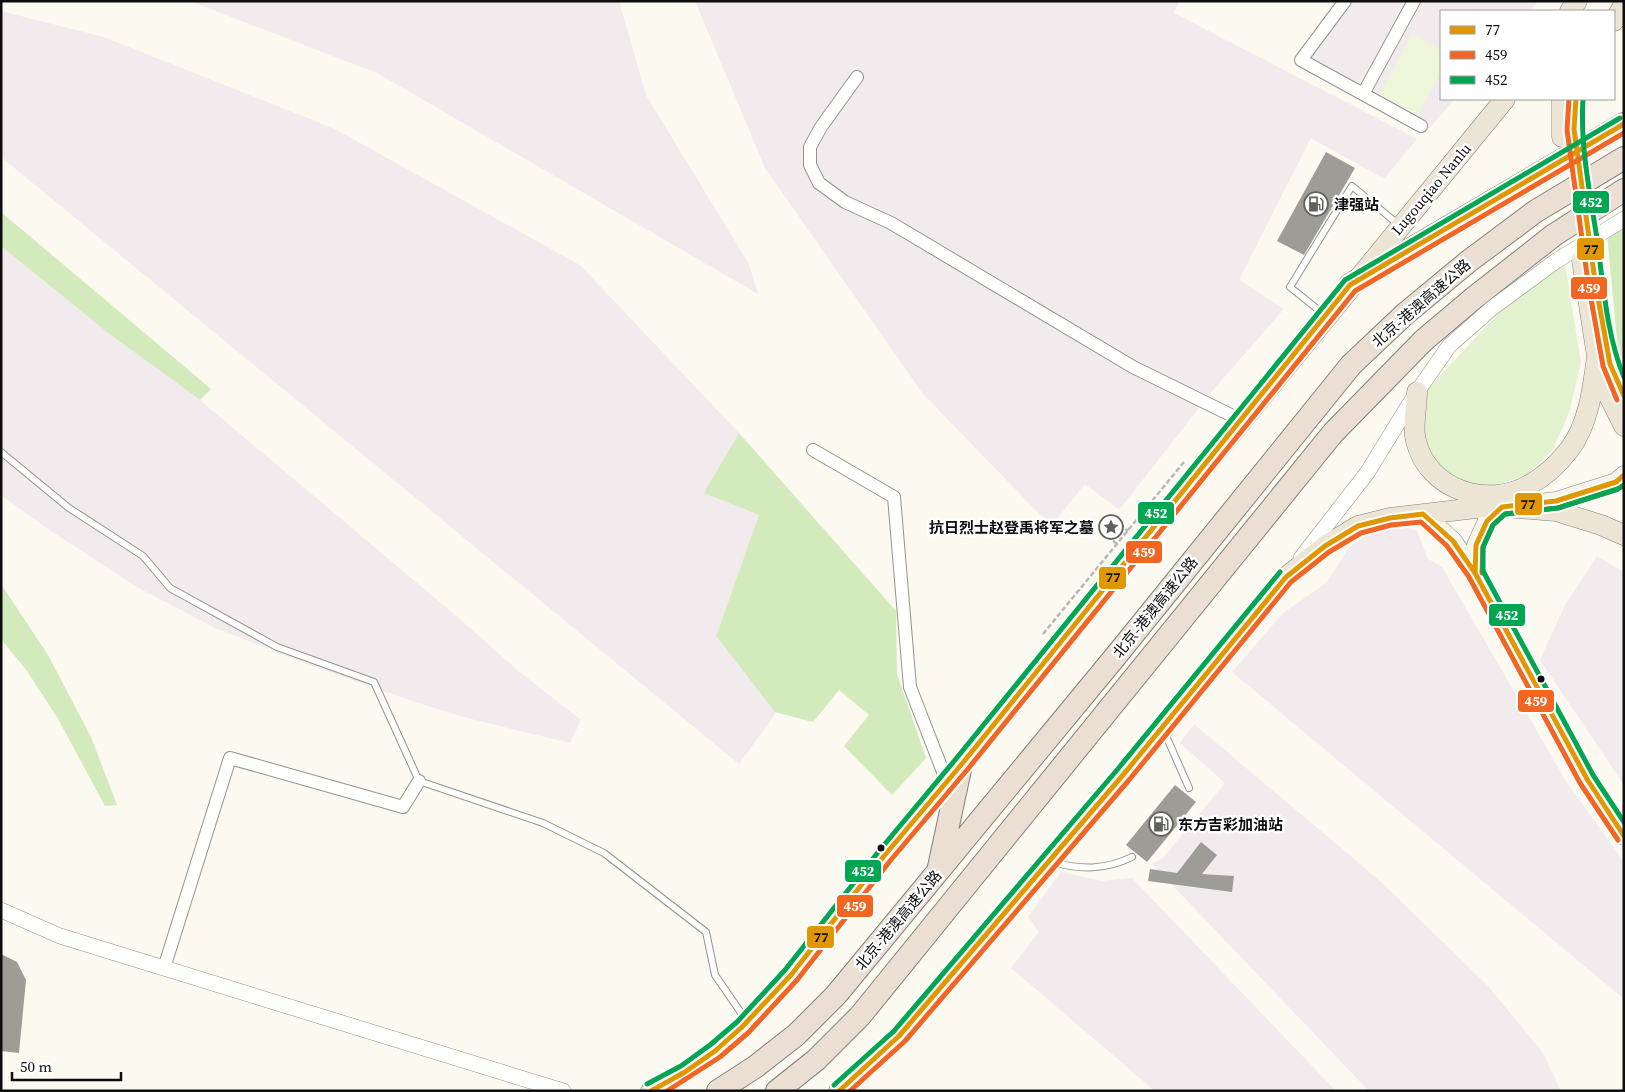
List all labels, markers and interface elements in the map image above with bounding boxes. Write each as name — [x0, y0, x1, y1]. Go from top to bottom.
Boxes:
legend — [1440, 10, 1615, 100]
text: 77 — [1485, 19, 1500, 40]
text: 459 — [1485, 44, 1508, 65]
text: 452 — [1485, 69, 1508, 90]
street label: Lugouqiao Nanlu — [1386, 138, 1476, 240]
line badge: 452 — [1572, 190, 1610, 214]
fuel station icon: 津强站 — [1303, 191, 1329, 217]
text: 452 — [1580, 192, 1603, 212]
place label: 津强站 — [1334, 194, 1379, 215]
line badge: 77 — [1576, 237, 1605, 261]
text: 77 — [1583, 239, 1599, 259]
street label: 北京-港澳高速公路 — [1367, 254, 1475, 352]
line badge: 459 — [1570, 276, 1608, 300]
text: 459 — [1578, 278, 1601, 298]
line badge: 77 — [1514, 492, 1543, 516]
text: 77 — [1520, 494, 1536, 514]
line badge: 452 — [1137, 501, 1175, 525]
text: 452 — [1145, 503, 1168, 523]
place icon: 抗日烈士赵登禹将军之墓 — [1098, 514, 1124, 540]
place label: 抗日烈士赵登禹将军之墓 — [929, 517, 1094, 538]
line badge: 459 — [1125, 540, 1163, 564]
text: 459 — [1133, 542, 1156, 562]
street label: 北京-港澳高速公路 — [1108, 552, 1202, 662]
line badge: 77 — [1098, 566, 1127, 590]
text: 77 — [1105, 567, 1121, 587]
line badge: 452 — [1488, 603, 1526, 627]
text: 452 — [1496, 605, 1519, 625]
unlabelled marker — [1536, 674, 1546, 684]
line badge: 459 — [1517, 689, 1555, 713]
text: 459 — [1525, 691, 1548, 711]
fuel station icon: 东方吉彩加油站 — [1148, 811, 1174, 837]
place label: 东方吉彩加油站 — [1178, 814, 1283, 835]
unlabelled marker — [876, 843, 886, 853]
line badge: 452 — [844, 859, 882, 883]
text: 452 — [852, 861, 875, 881]
street label: 北京-港澳高速公路 — [850, 865, 946, 975]
line badge: 459 — [836, 894, 874, 918]
text: 459 — [844, 896, 867, 916]
line badge: 77 — [806, 925, 835, 949]
text: 77 — [813, 927, 829, 947]
scale bar — [12, 1050, 121, 1082]
text: 50 m — [20, 1056, 52, 1077]

